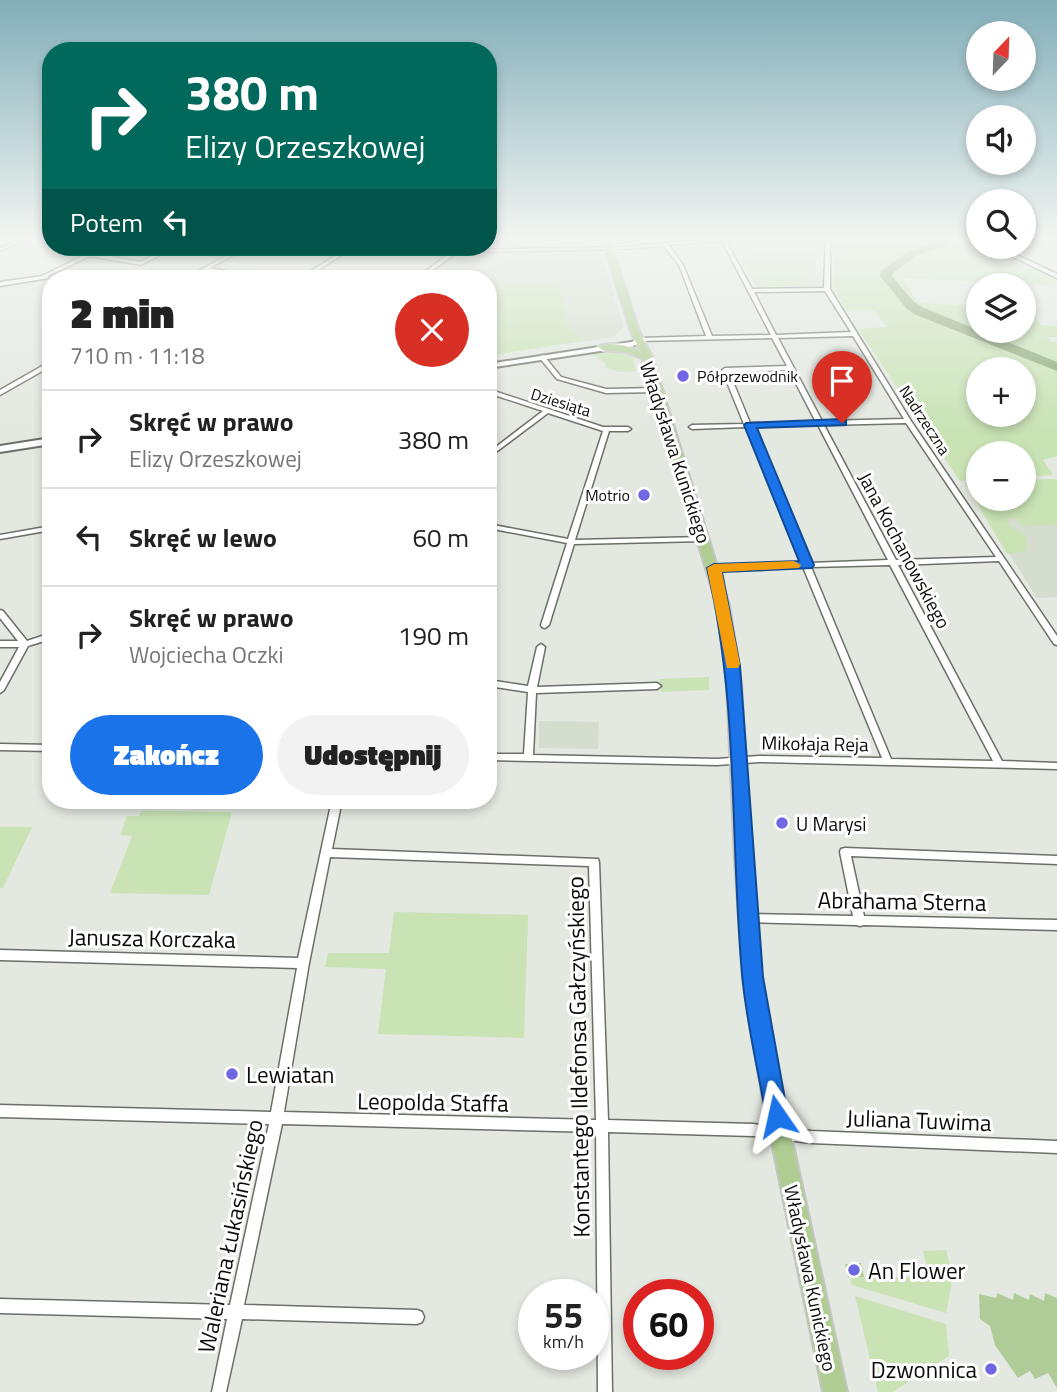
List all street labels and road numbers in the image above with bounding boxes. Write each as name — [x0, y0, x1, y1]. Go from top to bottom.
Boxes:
street label: Władysława Kunickiego — [633, 357, 719, 547]
street label: Nadrzeczna — [893, 380, 957, 460]
street label: Dziesiąta — [528, 381, 594, 423]
street label: Jana Kochanowskiego — [851, 467, 959, 633]
street label: Mikołaja Reja — [761, 728, 869, 758]
street label: Konstantego Ildefonsa Gałczyńskiego — [557, 876, 599, 1238]
street label: Abrahama Sterna — [817, 882, 987, 920]
street label: Janusza Korczaka — [68, 919, 237, 957]
street label: Leopolda Staffa — [357, 1083, 510, 1121]
street label: Juliana Tuwima — [846, 1100, 993, 1140]
street label: Waleriana Łukasińskiego — [188, 1116, 272, 1356]
street label: Władysława Kunickiego — [777, 1182, 845, 1374]

